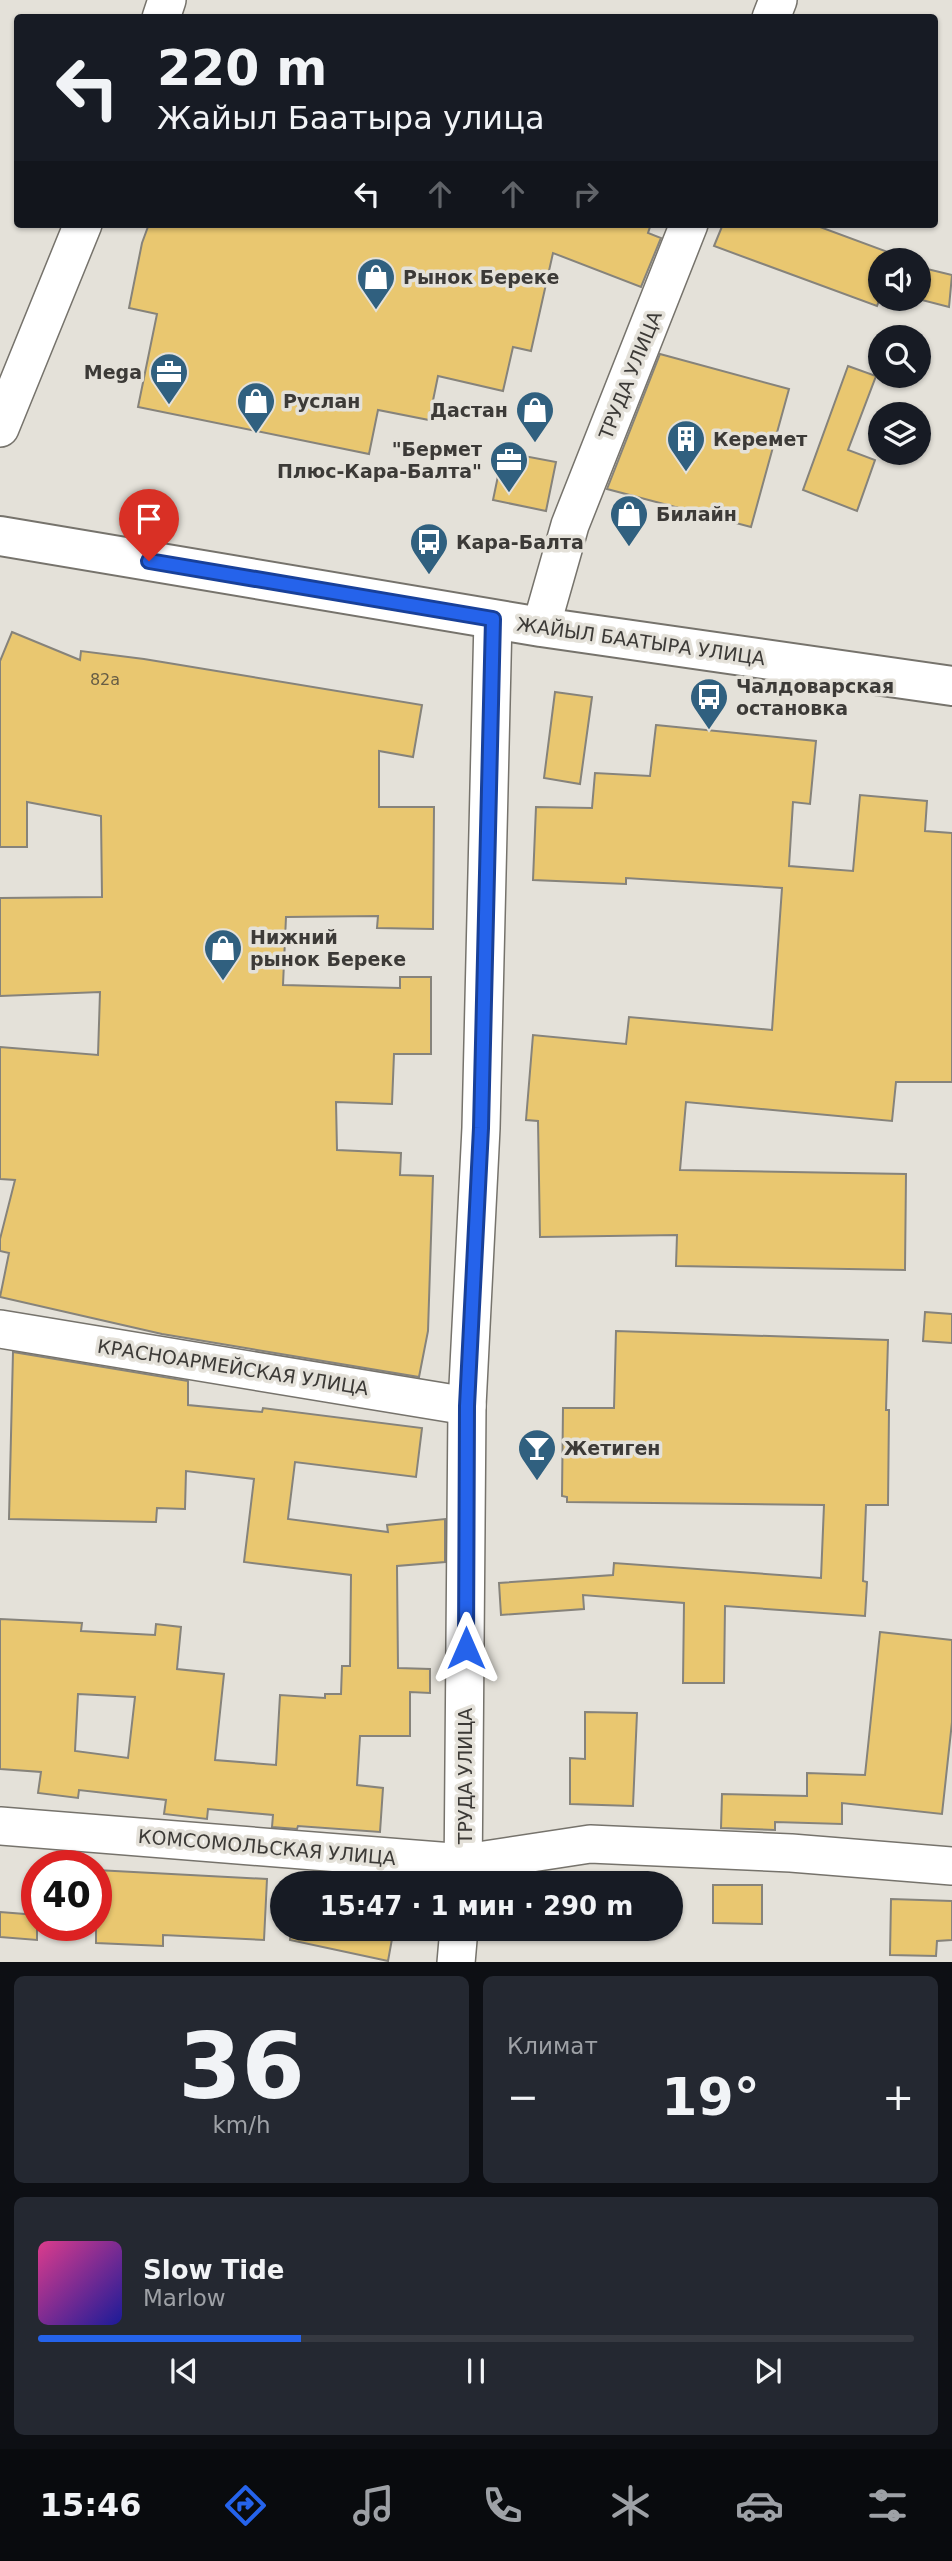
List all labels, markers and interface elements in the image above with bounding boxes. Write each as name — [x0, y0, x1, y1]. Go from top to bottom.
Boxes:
text: 220 m — [157, 40, 327, 97]
icon: left — [42, 42, 133, 133]
text: Жайыл Баатыра улица — [157, 99, 545, 137]
icon: left — [348, 175, 386, 213]
icon: ahead — [421, 175, 459, 213]
icon: ahead — [494, 175, 532, 213]
icon: right — [567, 175, 605, 213]
map controls — [868, 248, 931, 465]
button: sound — [868, 248, 931, 311]
shop icon: Рынок Береке — [355, 256, 397, 311]
place label: Рынок Береке — [403, 266, 559, 288]
street label: ТРУДА УЛИЦА — [594, 308, 666, 443]
button: search — [868, 325, 931, 388]
office icon: Mega — [148, 351, 190, 406]
place label: Mega — [84, 361, 142, 383]
shop icon: Руслан — [235, 380, 277, 435]
shop icon: Дастан — [514, 389, 556, 444]
place label: Руслан — [283, 390, 360, 412]
place label: Дастан — [430, 399, 508, 421]
button: layers — [868, 402, 931, 465]
building icon: Керемет — [665, 418, 707, 473]
place label: Керемет — [713, 428, 807, 450]
place label: "Бермет Плюс-Кара-Балта" — [277, 438, 482, 482]
office icon: "Бермет Плюс-Кара-Балта" — [488, 439, 530, 494]
pin — [119, 489, 179, 561]
shop icon: Билайн — [608, 493, 650, 548]
icon: arrive — [130, 500, 168, 538]
place label: Билайн — [656, 503, 737, 525]
bus stop icon: Кара-Балта — [408, 521, 450, 576]
place label: Кара-Балта — [456, 531, 584, 553]
street label: ЖАЙЫЛ БААТЫРА УЛИЦА — [515, 613, 767, 669]
house number: 82а — [90, 670, 120, 689]
place label: Чалдоварская остановка — [736, 675, 894, 719]
bus stop icon: Чалдоварская остановка — [688, 676, 730, 731]
place label: Нижний рынок Береке — [250, 926, 406, 970]
shop icon: Нижний рынок Береке — [202, 927, 244, 982]
street label: КРАСНОАРМЕЙСКАЯ УЛИЦА — [96, 1335, 370, 1399]
bar icon: Жетиген — [516, 1427, 558, 1482]
place label: Жетиген — [564, 1437, 660, 1459]
position arrow — [429, 1611, 503, 1685]
street label: ТРУДА УЛИЦА — [454, 1708, 476, 1845]
street label: КОМСОМОЛЬСКАЯ УЛИЦА — [137, 1825, 397, 1869]
speed limit sign: 40 — [21, 1850, 112, 1941]
text: 15:47 · 1 мин · 290 m — [320, 1891, 633, 1921]
text: 36 — [178, 2014, 305, 2119]
text: Климат — [507, 2033, 598, 2059]
text: 19° — [661, 2067, 760, 2127]
text: − — [507, 2075, 539, 2119]
text: + — [882, 2075, 914, 2119]
text: km/h — [212, 2112, 271, 2138]
text: Slow Tide — [143, 2255, 284, 2285]
text: Marlow — [143, 2285, 226, 2311]
icon: previous — [165, 2352, 203, 2390]
icon: pause — [457, 2352, 495, 2390]
icon: next — [749, 2352, 787, 2390]
icon: directions — [221, 2481, 270, 2530]
icon: music — [349, 2481, 398, 2530]
icon: phone — [478, 2481, 527, 2530]
icon: climate — [606, 2481, 655, 2530]
icon: car — [735, 2481, 784, 2530]
icon: filters — [863, 2481, 912, 2530]
text: 15:46 — [40, 2486, 142, 2524]

